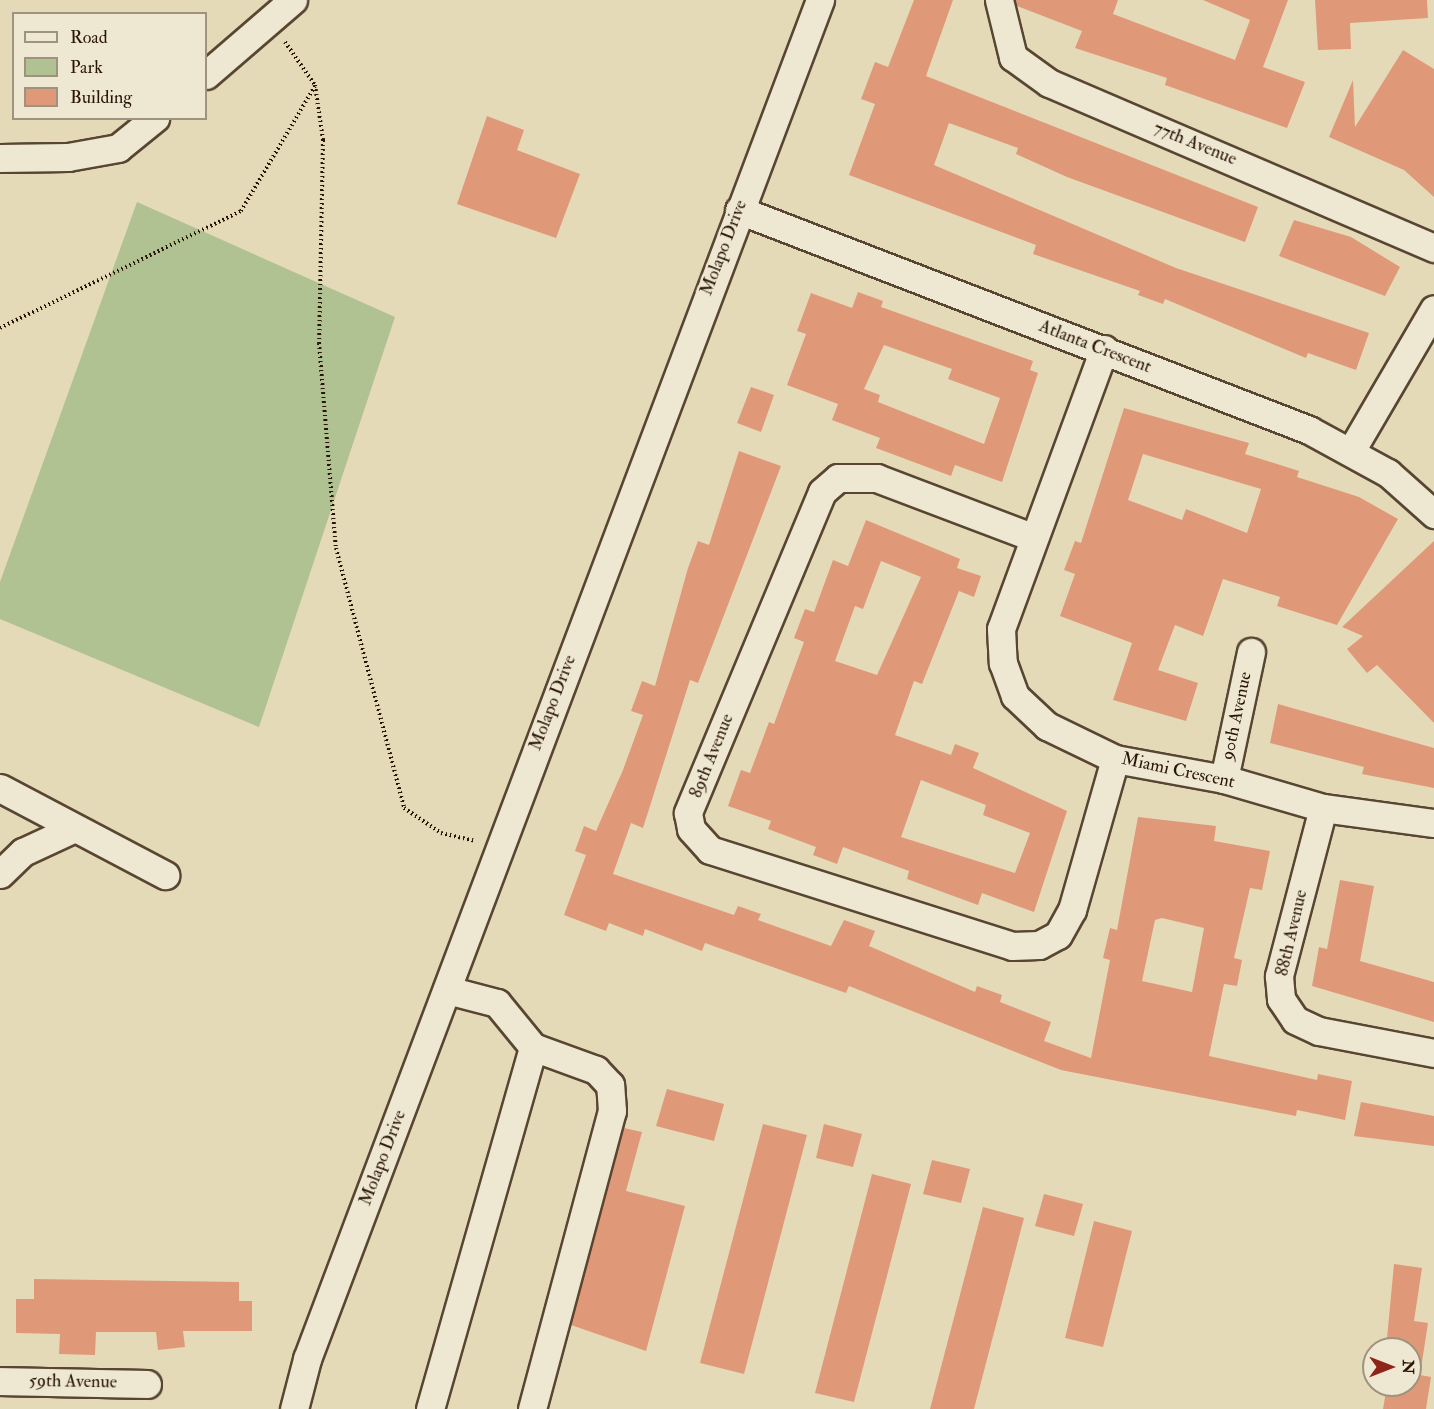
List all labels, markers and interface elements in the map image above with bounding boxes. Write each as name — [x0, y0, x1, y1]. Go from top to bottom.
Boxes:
legend — [12, 12, 207, 120]
text: Road — [70, 26, 108, 49]
text: Park — [70, 56, 103, 79]
text: Building — [70, 86, 132, 109]
street label: 77th Avenue — [1150, 118, 1240, 170]
street label: Molapo Drive — [696, 197, 752, 299]
street label: Atlanta Crescent — [1036, 316, 1154, 378]
street label: Molapo Drive — [525, 652, 581, 754]
street label: 90th Avenue — [1217, 670, 1257, 762]
street label: 89th Avenue — [685, 711, 739, 801]
street label: Miami Crescent — [1119, 748, 1237, 794]
street label: 88th Avenue — [1272, 888, 1312, 978]
street label: Molapo Drive — [355, 1107, 411, 1209]
north arrow — [1362, 1337, 1422, 1397]
text: N — [1398, 1360, 1418, 1374]
street label: 59th Avenue — [29, 1370, 117, 1394]

